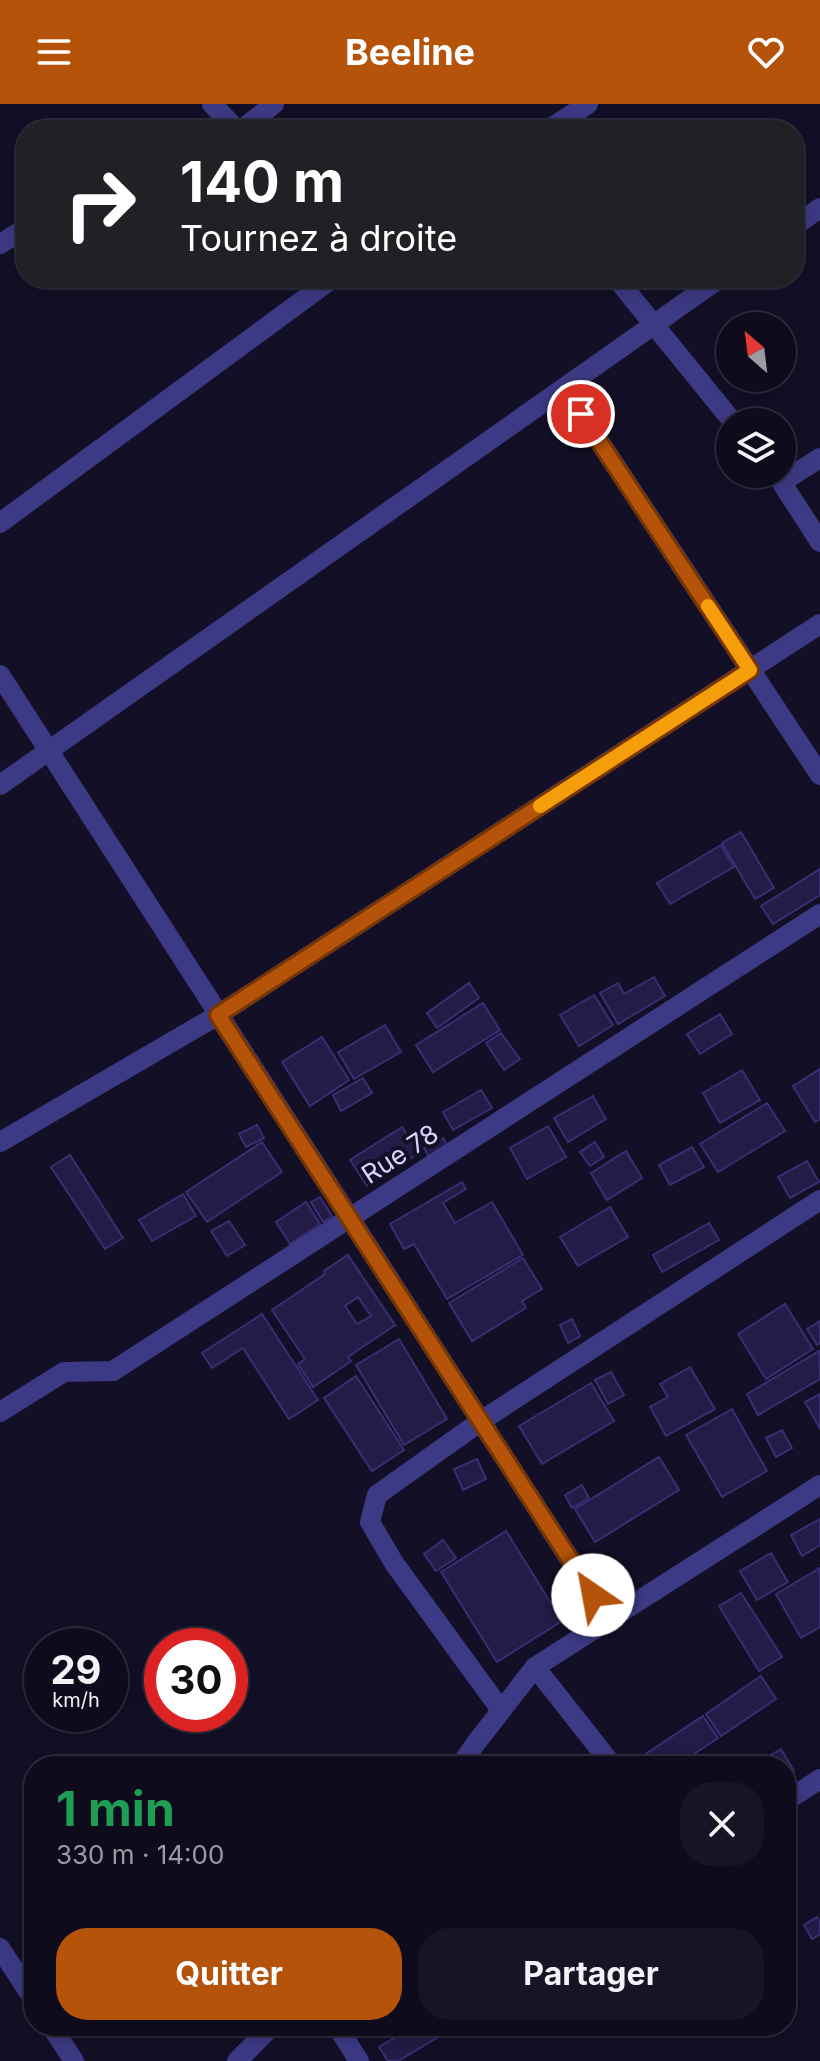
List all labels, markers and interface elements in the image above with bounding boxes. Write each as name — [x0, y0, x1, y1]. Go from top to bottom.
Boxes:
icon: menu — [32, 30, 76, 74]
text: Beeline — [345, 30, 475, 74]
icon: heart — [744, 30, 788, 74]
text: 140 m — [180, 148, 344, 216]
icon: right — [48, 152, 152, 256]
text: Tournez à droite — [180, 216, 457, 260]
north arrow — [716, 312, 796, 392]
map controls — [716, 312, 796, 488]
pin — [547, 380, 615, 448]
icon: arrive — [559, 392, 603, 436]
button: layers — [716, 408, 796, 488]
street label: Rue 78 — [356, 1117, 444, 1190]
position arrow — [551, 1553, 635, 1637]
speed limit sign: 30 — [144, 1628, 248, 1732]
text: 29 — [50, 1645, 102, 1694]
text: km/h — [52, 1688, 100, 1712]
text: 1 min — [56, 1779, 175, 1838]
button: close — [680, 1782, 764, 1866]
text: 330 m · 14:00 — [56, 1839, 224, 1870]
button: Quitter — [56, 1928, 402, 2020]
button: Partager — [418, 1928, 764, 2020]

